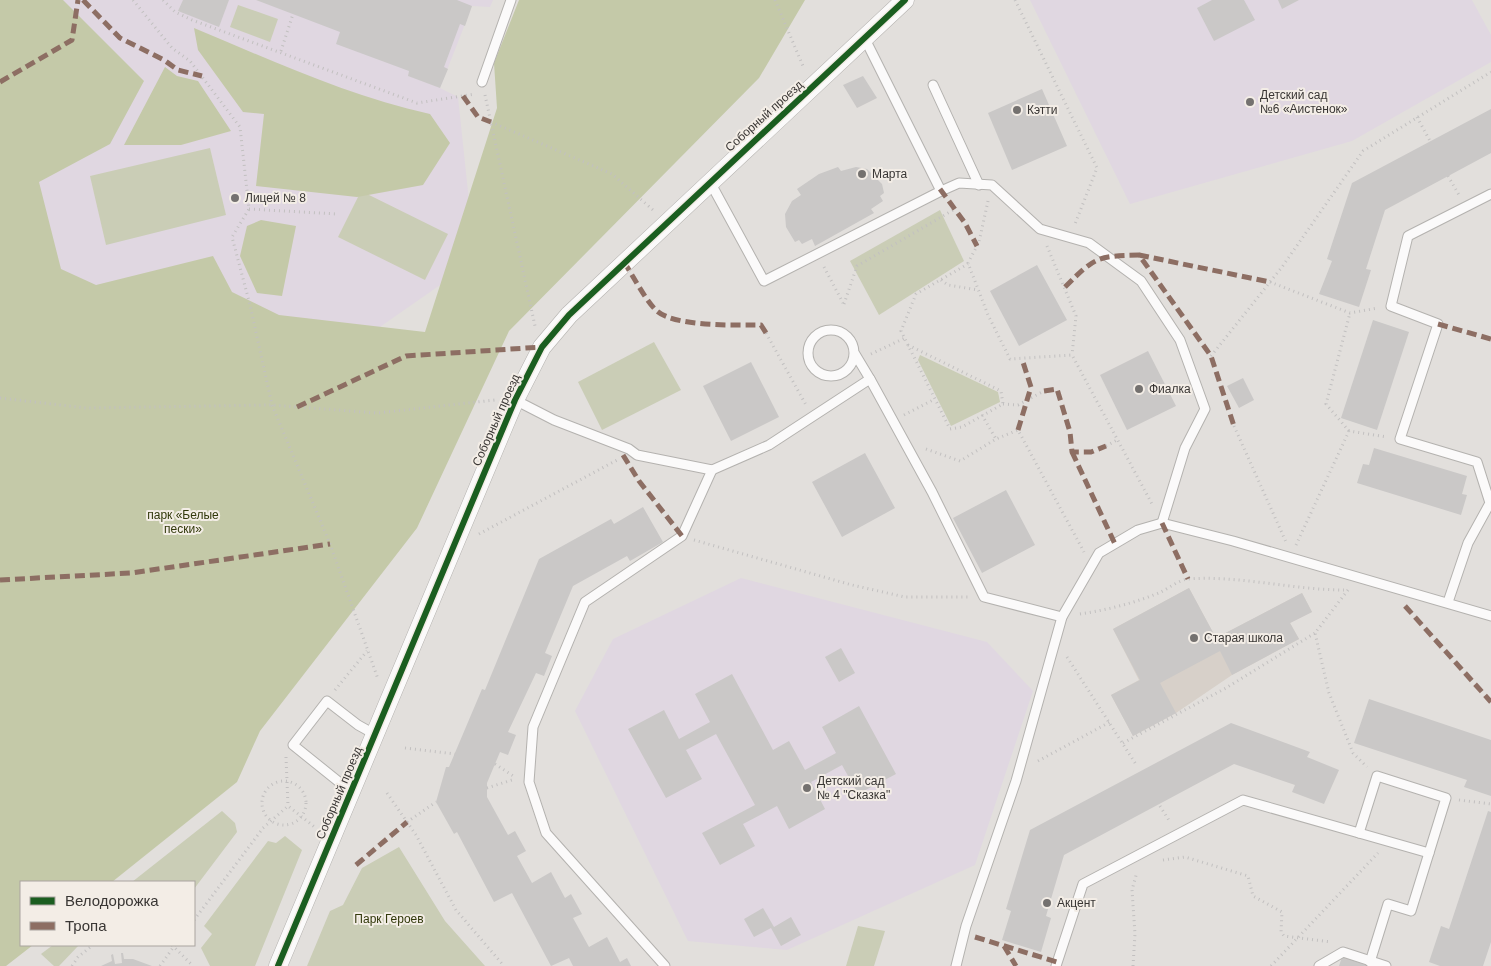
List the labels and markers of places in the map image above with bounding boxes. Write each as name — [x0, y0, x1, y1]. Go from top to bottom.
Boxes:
place label: Детский сад №6 «Аистенок» — [1260, 88, 1348, 116]
marker: Детский сад №6 «Аистенок» — [1244, 96, 1256, 108]
place label: Кэтти — [1027, 103, 1058, 117]
marker: Кэтти — [1011, 104, 1023, 116]
place label: Марта — [872, 167, 908, 181]
marker: Марта — [856, 168, 868, 180]
place label: Лицей № 8 — [245, 191, 306, 205]
marker: Лицей № 8 — [229, 192, 241, 204]
place label: Фиалка — [1149, 382, 1191, 396]
marker: Фиалка — [1133, 383, 1145, 395]
place label: Старая школа — [1204, 631, 1283, 645]
marker: Старая школа — [1188, 632, 1200, 644]
place label: Детский сад № 4 "Сказка" — [817, 774, 890, 802]
marker: Детский сад № 4 "Сказка" — [801, 782, 813, 794]
place label: Акцент — [1057, 896, 1096, 910]
marker: Акцент — [1041, 897, 1053, 909]

